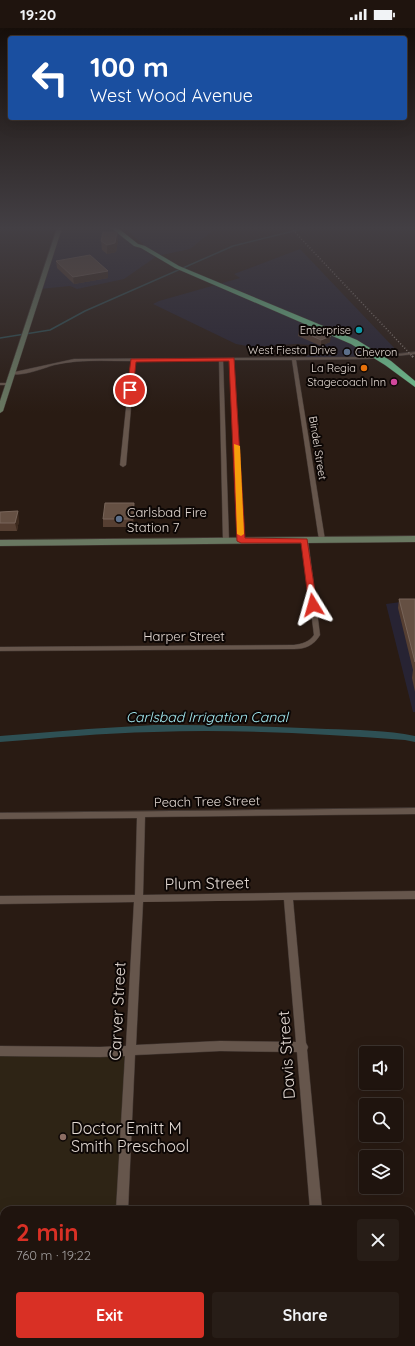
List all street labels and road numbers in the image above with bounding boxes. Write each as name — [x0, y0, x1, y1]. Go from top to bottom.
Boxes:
street label: West Fiesta Drive — [248, 343, 336, 357]
street label: Bindel Street — [306, 415, 330, 481]
street label: Harper Street — [143, 628, 225, 644]
street label: Peach Tree Street — [154, 792, 260, 810]
street label: Plum Street — [164, 872, 250, 894]
street label: Carver Street — [104, 961, 130, 1061]
street label: Davis Street — [273, 1010, 299, 1100]

